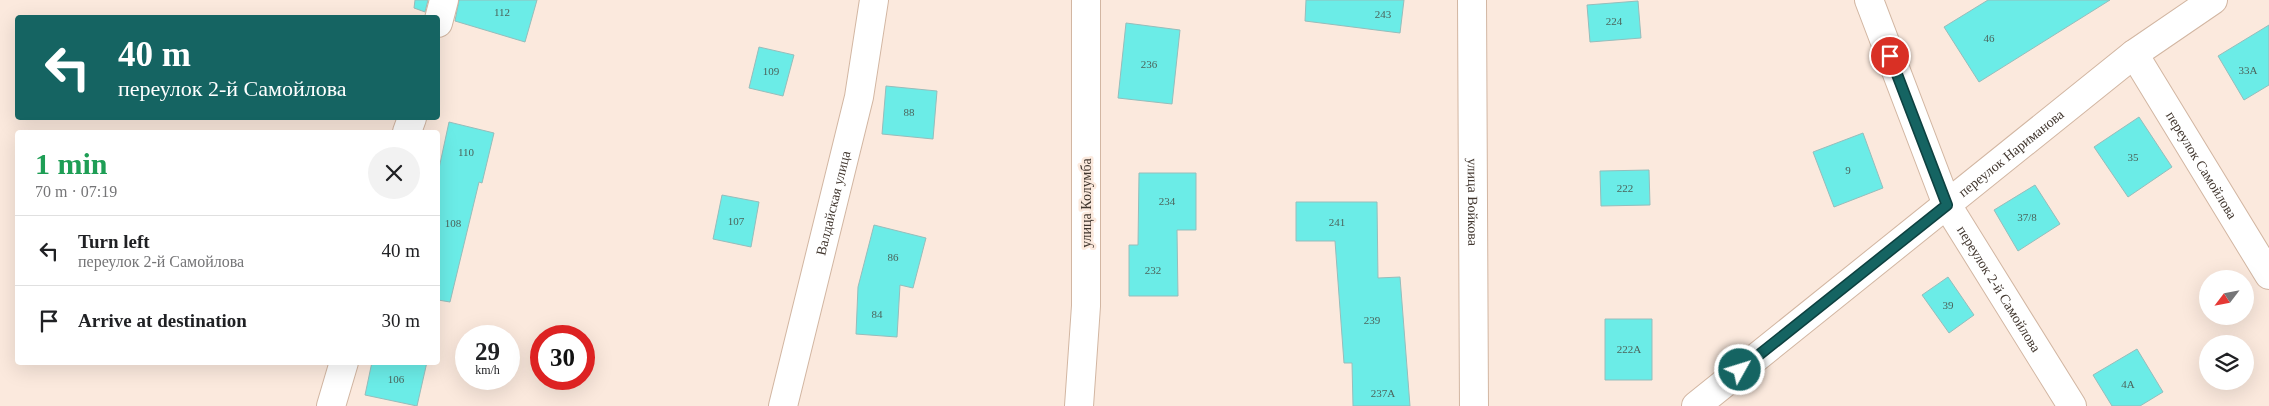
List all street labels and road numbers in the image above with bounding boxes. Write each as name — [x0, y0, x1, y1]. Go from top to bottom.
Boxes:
street label: переулок Нариманова — [1956, 106, 2067, 200]
street label: переулок Самойлова — [2163, 109, 2240, 222]
street label: Валдайская улица — [813, 149, 854, 257]
street label: улица Колумба — [1079, 157, 1094, 248]
street label: улица Войкова — [1465, 158, 1480, 247]
street label: переулок 2-й Самойлова — [1954, 223, 2044, 355]

